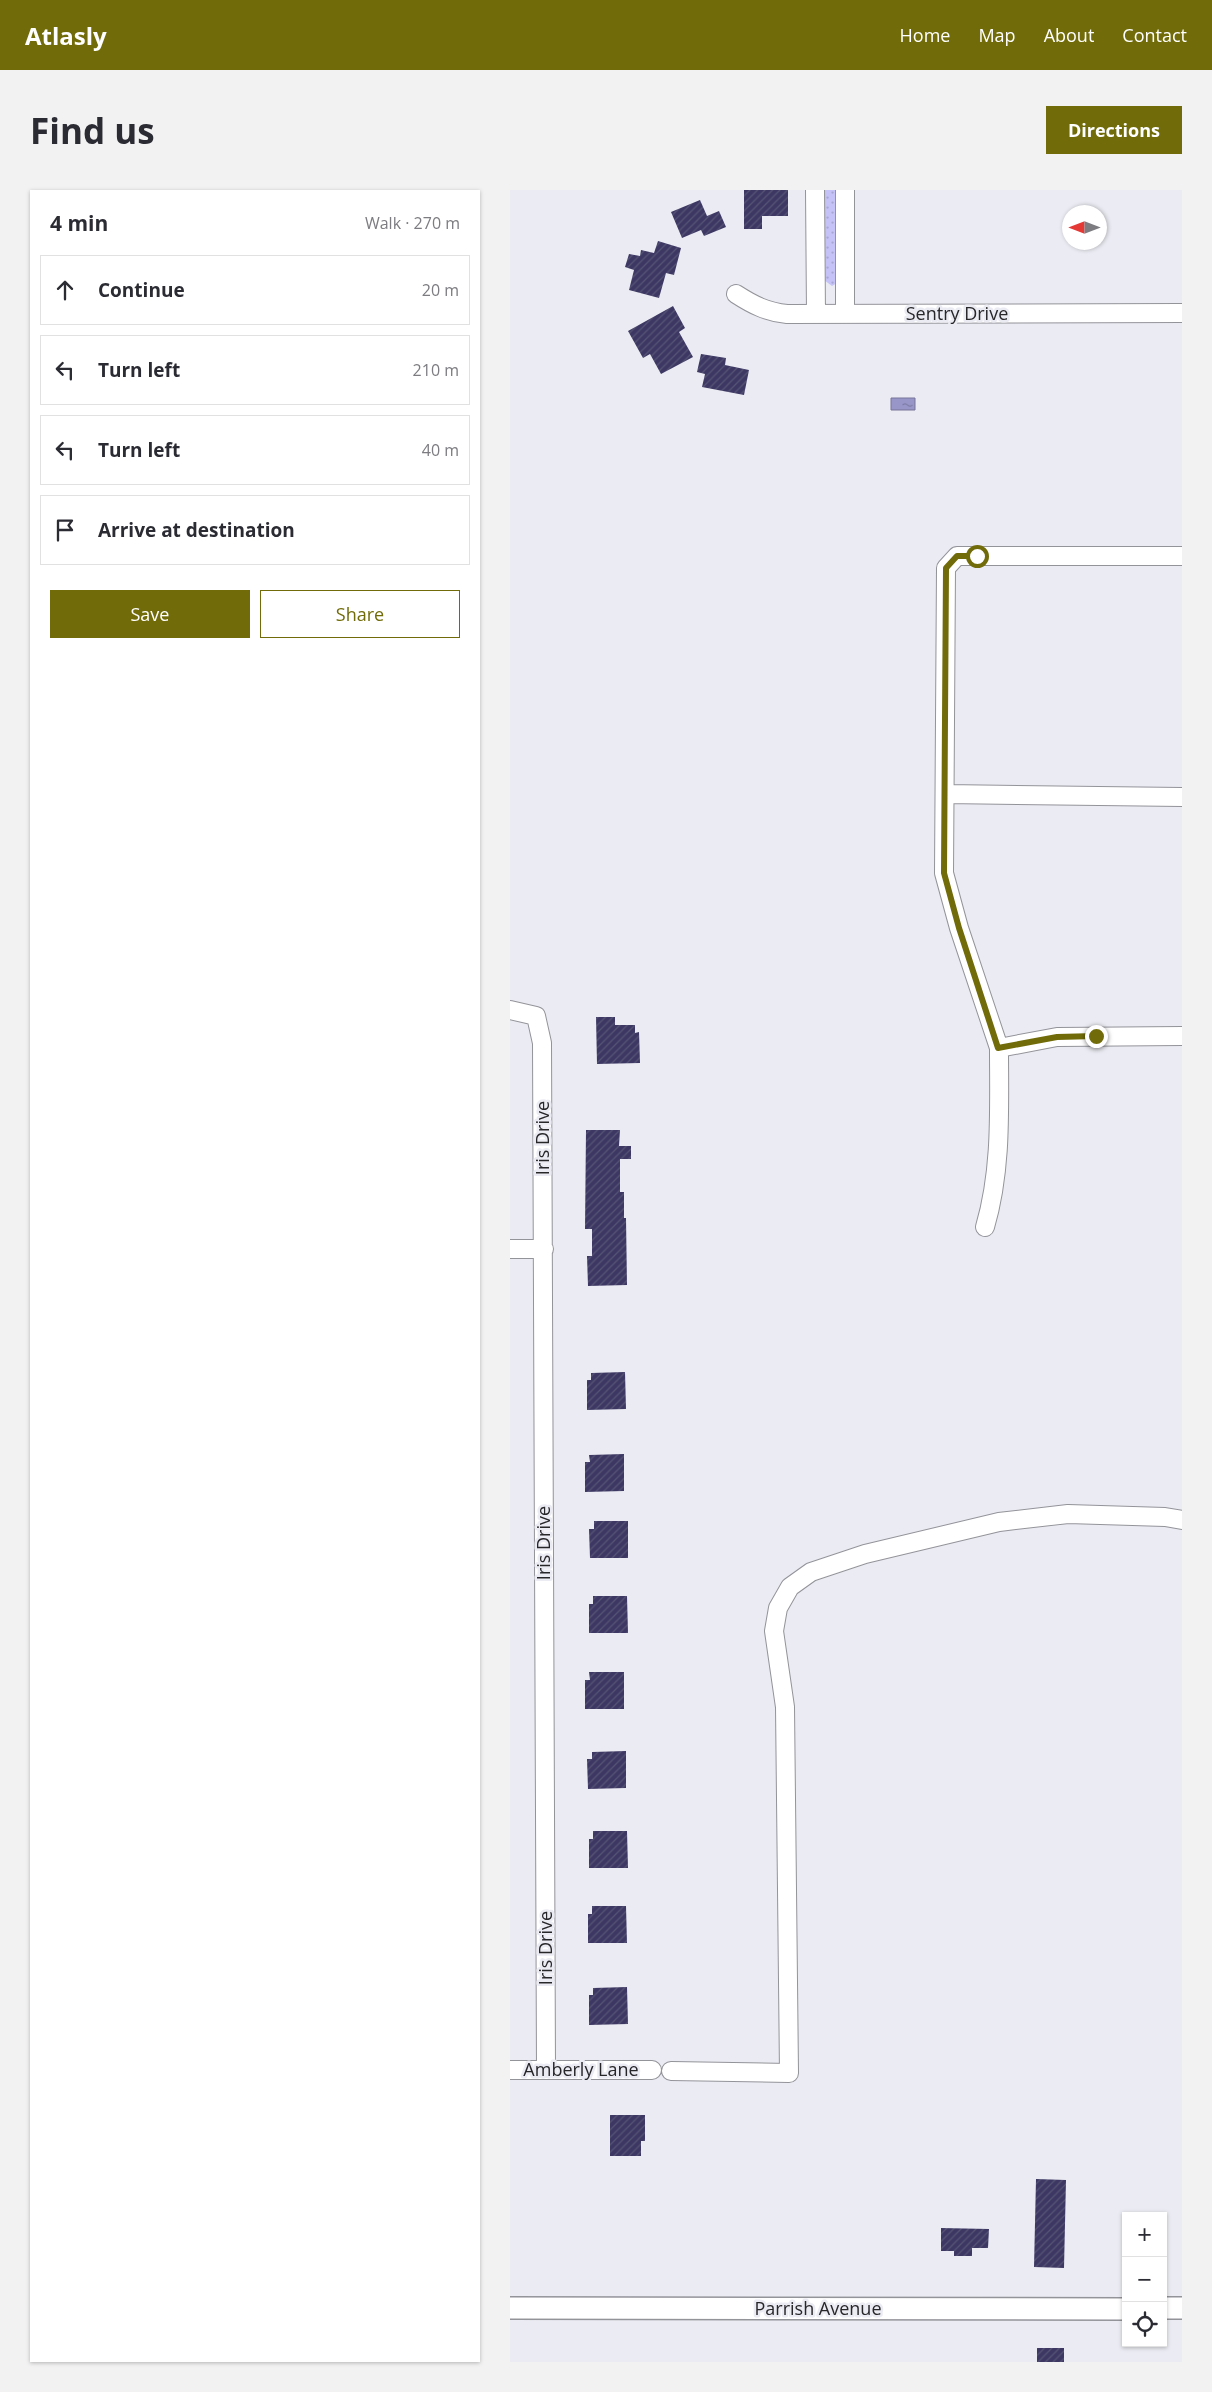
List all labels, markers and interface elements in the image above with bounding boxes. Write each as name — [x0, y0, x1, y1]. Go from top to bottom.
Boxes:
text: Atlasly — [25, 19, 107, 52]
text: Home — [900, 23, 950, 47]
text: Map — [978, 23, 1016, 47]
text: About — [1044, 23, 1094, 47]
text: Contact — [1122, 23, 1187, 47]
button: Directions — [1046, 106, 1182, 154]
text: Find us — [30, 107, 155, 154]
north arrow — [1062, 205, 1107, 250]
text: 4 min — [50, 209, 108, 237]
text: Walk · 270 m — [365, 212, 460, 234]
icon: ahead — [51, 276, 79, 304]
text: Continue — [98, 277, 185, 303]
text: 20 m — [422, 279, 459, 301]
street label: Sentry Drive — [906, 301, 1008, 325]
icon: left — [51, 356, 79, 384]
text: Turn left — [98, 357, 180, 383]
text: 210 m — [413, 359, 459, 381]
icon: left — [51, 436, 79, 464]
text: Turn left — [98, 437, 180, 463]
text: 40 m — [422, 439, 459, 461]
icon: arrive — [51, 516, 79, 544]
text: Arrive at destination — [98, 517, 295, 543]
route start — [966, 545, 989, 568]
button: Save — [50, 590, 250, 638]
button: Share — [260, 590, 460, 638]
route end — [1085, 1025, 1108, 1048]
street label: Iris Drive — [530, 1101, 554, 1175]
street label: Iris Drive — [531, 1506, 555, 1580]
street label: Iris Drive — [533, 1911, 557, 1985]
street label: Amberly Lane — [523, 2057, 639, 2081]
map controls — [1122, 2212, 1167, 2347]
button: + — [1122, 2212, 1167, 2257]
button: − — [1122, 2257, 1167, 2302]
street label: Parrish Avenue — [754, 2296, 882, 2320]
button: locate — [1122, 2302, 1167, 2347]

